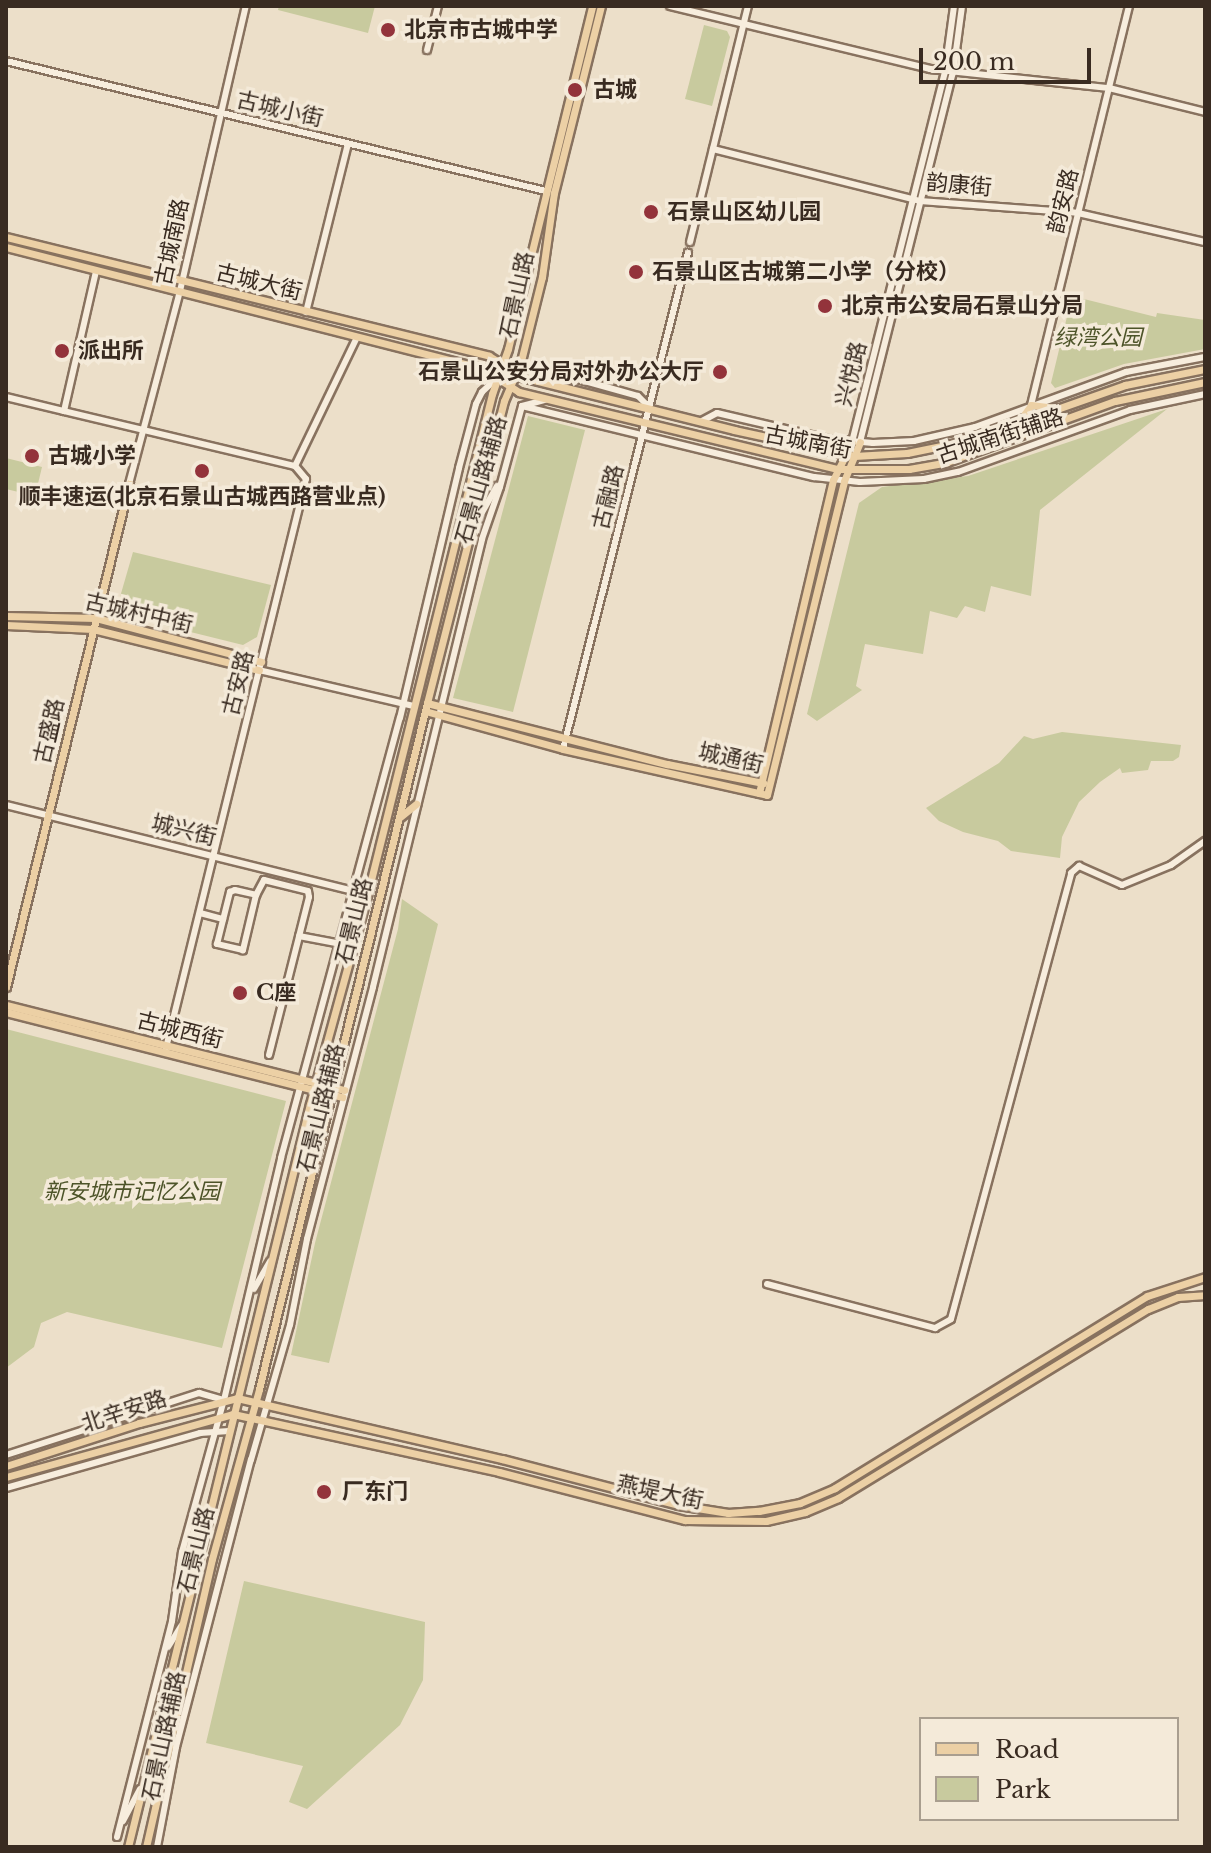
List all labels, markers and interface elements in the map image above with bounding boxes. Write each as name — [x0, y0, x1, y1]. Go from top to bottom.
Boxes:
place label: 北京市古城中学 — [404, 17, 558, 43]
marker: 北京市古城中学 — [379, 21, 397, 39]
scale bar — [923, 32, 1095, 82]
text: 200 m — [933, 47, 1015, 76]
place label: 古城 — [593, 77, 637, 103]
marker: 古城 — [564, 79, 586, 101]
street label: 古城小街 — [234, 86, 326, 132]
street label: 韵安路 — [1042, 166, 1084, 236]
street label: 韵康街 — [925, 169, 993, 201]
street label: 古城南路 — [150, 196, 194, 288]
place label: 石景山区幼儿园 — [667, 199, 821, 225]
marker: 石景山区幼儿园 — [642, 203, 660, 221]
street label: 石景山路 — [495, 249, 539, 341]
street label: 古城大街 — [213, 259, 305, 305]
place label: 石景山区古城第二小学（分校） — [652, 259, 960, 285]
marker: 石景山区古城第二小学（分校） — [627, 263, 645, 281]
place label: 北京市公安局石景山分局 — [841, 293, 1083, 319]
marker: 北京市公安局石景山分局 — [816, 297, 834, 315]
park label: 绿湾公园 — [1054, 325, 1142, 351]
place label: 派出所 — [78, 338, 144, 364]
street label: 兴悦路 — [830, 339, 872, 409]
marker: 派出所 — [53, 342, 71, 360]
place label: 石景山公安分局对外办公大厅 — [418, 359, 704, 385]
marker: 石景山公安分局对外办公大厅 — [711, 363, 729, 381]
street label: 古城南街辅路 — [933, 403, 1067, 469]
street label: 石景山路辅路 — [450, 413, 512, 547]
street label: 古城南街 — [762, 421, 854, 463]
place label: 古城小学 — [48, 443, 136, 469]
marker: 古城小学 — [23, 447, 41, 465]
marker: 顺丰速运(北京石景山古城西路营业点) — [193, 462, 211, 480]
street label: 古融路 — [587, 462, 629, 532]
place label: 顺丰速运(北京石景山古城西路营业点) — [18, 484, 386, 510]
street label: 古城村中街 — [82, 588, 196, 638]
street label: 古安路 — [217, 648, 259, 718]
street label: 古盛路 — [29, 696, 69, 766]
street label: 城通街 — [696, 738, 766, 778]
street label: 城兴街 — [149, 809, 219, 851]
street label: 石景山路 — [331, 875, 377, 967]
place label: C座 — [256, 980, 296, 1006]
marker: C座 — [231, 984, 249, 1002]
street label: 古城西街 — [134, 1007, 226, 1053]
street label: 石景山路辅路 — [292, 1041, 350, 1175]
park label: 新安城市记忆公园 — [44, 1179, 220, 1205]
street label: 北辛安路 — [78, 1385, 170, 1437]
street label: 燕堤大街 — [614, 1470, 706, 1514]
place label: 厂东门 — [342, 1479, 408, 1505]
marker: 厂东门 — [313, 1481, 335, 1503]
street label: 石景山路 — [173, 1504, 219, 1596]
street label: 石景山路辅路 — [137, 1669, 191, 1803]
legend — [919, 1717, 1179, 1821]
text: Road — [995, 1735, 1059, 1764]
text: Park — [995, 1775, 1051, 1804]

